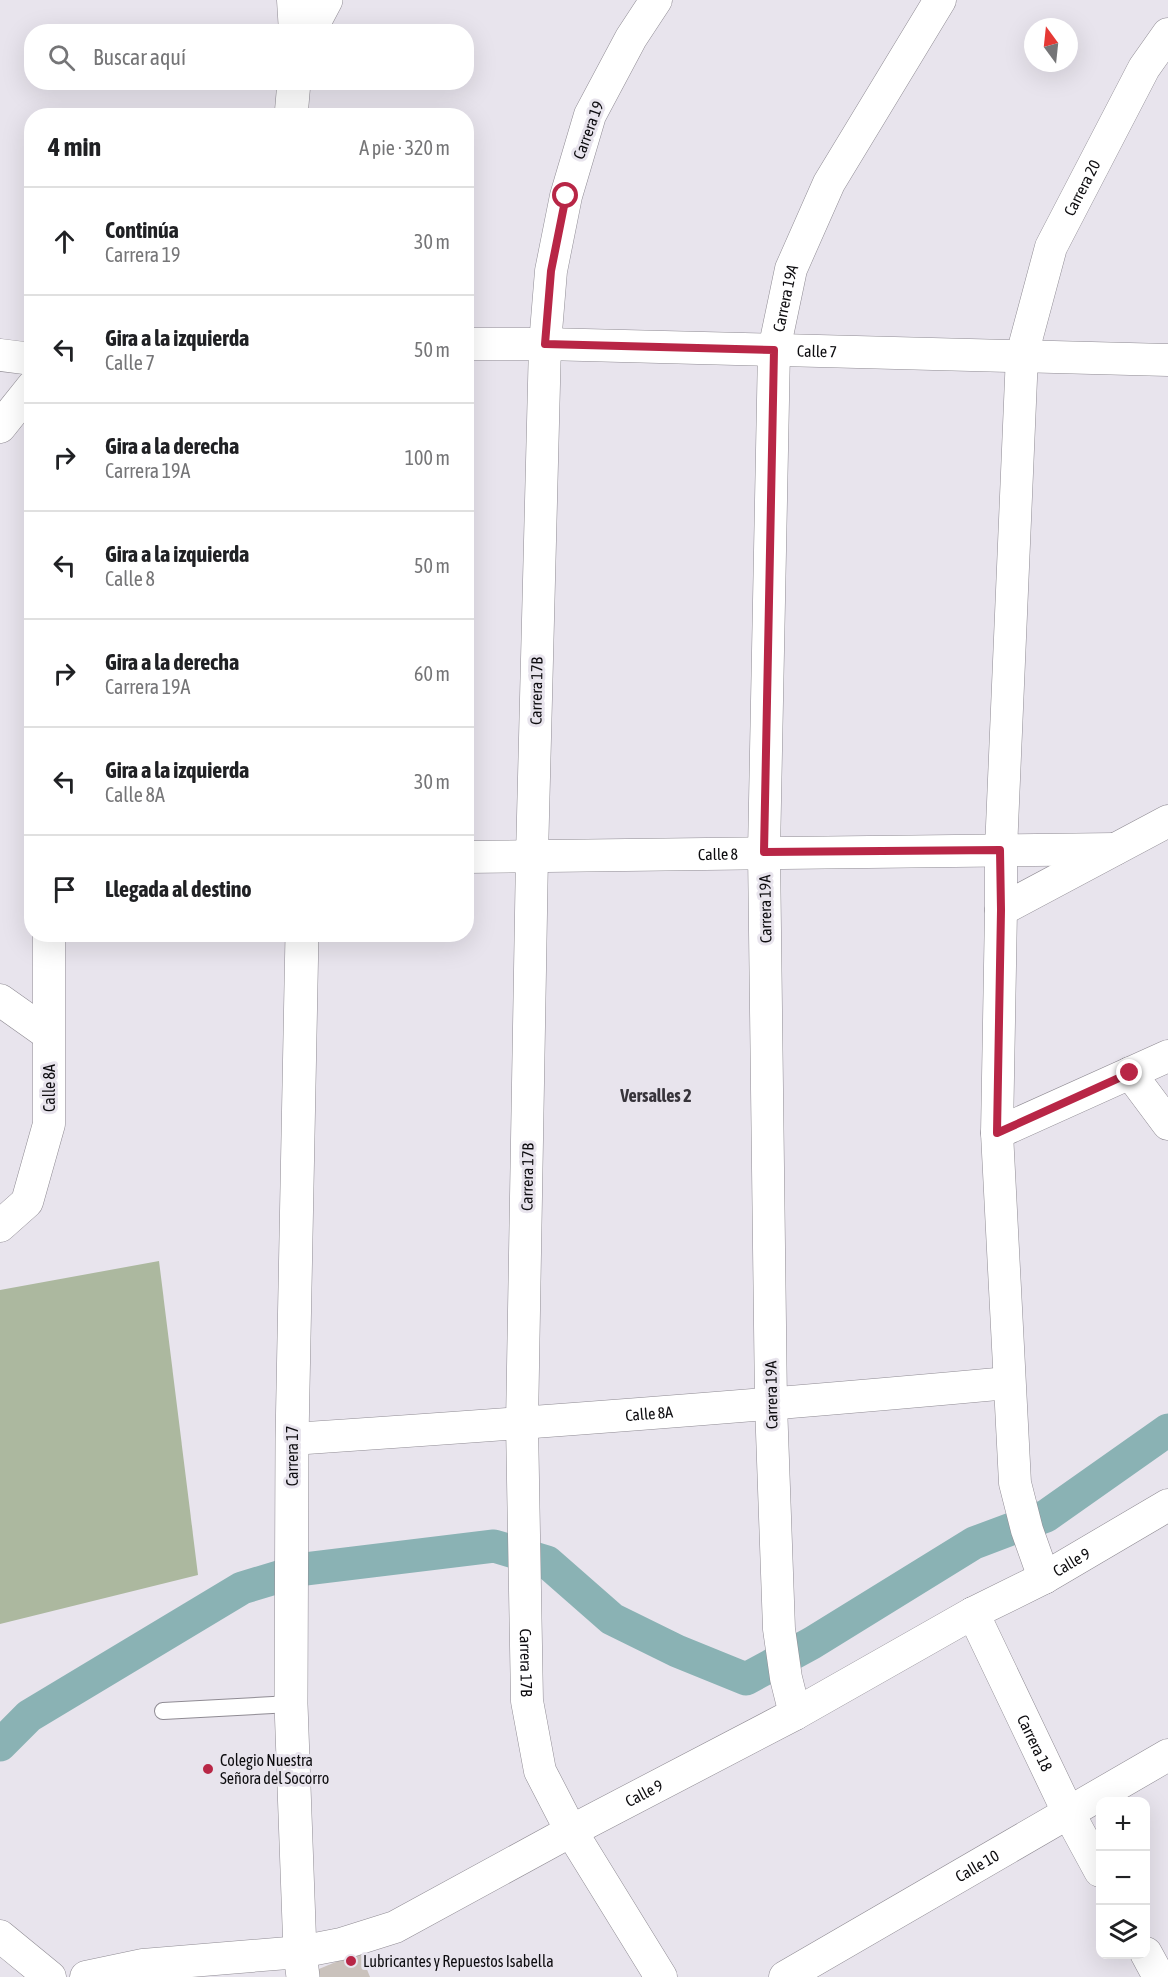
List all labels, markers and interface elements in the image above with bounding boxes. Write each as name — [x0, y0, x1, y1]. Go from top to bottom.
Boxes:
north arrow — [1024, 18, 1078, 72]
search box — [24, 24, 474, 90]
icon: search — [45, 41, 78, 74]
text: Buscar aquí — [93, 44, 186, 70]
street label: Carrera 19 — [569, 99, 607, 161]
text: 4 min — [48, 132, 101, 162]
text: A pie · 320 m — [359, 136, 450, 159]
street label: Carrera 20 — [1060, 157, 1104, 219]
route start — [552, 182, 578, 208]
text: Continúa — [105, 217, 179, 243]
icon: ahead — [48, 225, 81, 258]
text: 30 m — [414, 230, 450, 253]
text: Carrera 19 — [105, 243, 181, 266]
street label: Carrera 19A — [769, 261, 801, 333]
text: Gira a la izquierda — [105, 325, 249, 351]
icon: left — [48, 333, 81, 366]
text: 50 m — [414, 338, 450, 361]
street label: Calle 7 — [797, 341, 837, 360]
text: Calle 7 — [105, 351, 155, 374]
text: Gira a la derecha — [105, 433, 239, 459]
icon: right — [48, 441, 81, 474]
text: 100 m — [405, 446, 450, 469]
text: Carrera 19A — [105, 459, 190, 482]
text: Gira a la izquierda — [105, 541, 249, 567]
icon: left — [48, 549, 81, 582]
text: 50 m — [414, 554, 450, 577]
text: Calle 8 — [105, 567, 155, 590]
text: Gira a la derecha — [105, 649, 239, 675]
street label: Carrera 17B — [526, 656, 546, 725]
icon: right — [48, 657, 81, 690]
text: 60 m — [414, 662, 450, 685]
text: Carrera 19A — [105, 675, 190, 698]
text: Gira a la izquierda — [105, 757, 249, 783]
icon: left — [48, 765, 81, 798]
text: 30 m — [414, 770, 450, 793]
text: Calle 8A — [105, 783, 165, 806]
street label: Calle 8 — [698, 845, 738, 863]
icon: arrive — [48, 873, 81, 906]
street label: Carrera 19A — [755, 875, 775, 943]
text: Llegada al destino — [105, 876, 252, 902]
route end — [1116, 1059, 1142, 1085]
street label: Calle 8A — [40, 1064, 58, 1112]
district label: Versalles 2 — [619, 1085, 692, 1106]
street label: Carrera 17B — [517, 1142, 537, 1211]
street label: Carrera 19A — [761, 1361, 781, 1429]
street label: Calle 8A — [625, 1403, 674, 1424]
street label: Carrera 17 — [283, 1426, 301, 1486]
street label: Calle 9 — [1050, 1544, 1093, 1580]
street label: Carrera 17B — [517, 1629, 536, 1697]
street label: Carrera 18 — [1014, 1712, 1056, 1774]
place label: Colegio Nuestra Señora del Socorro — [220, 1751, 329, 1787]
marker: Colegio Nuestra Señora del Socorro — [201, 1762, 215, 1776]
street label: Calle 9 — [622, 1776, 666, 1810]
map controls — [1096, 1797, 1150, 1959]
button: + — [1096, 1797, 1150, 1851]
street label: Calle 10 — [952, 1846, 1002, 1885]
button: − — [1096, 1851, 1150, 1905]
button: layers — [1096, 1905, 1150, 1959]
place label: Lubricantes y Repuestos Isabella — [363, 1952, 554, 1971]
marker: Lubricantes y Repuestos Isabella — [344, 1954, 358, 1968]

